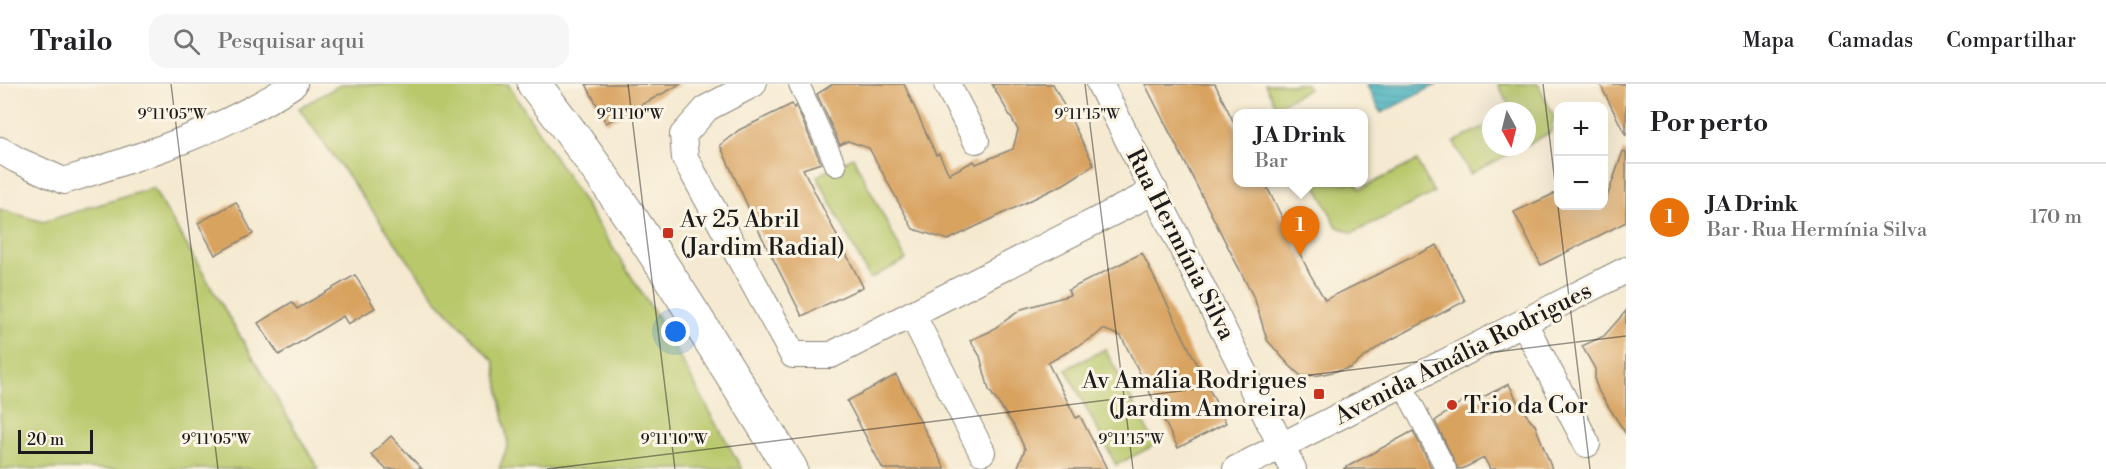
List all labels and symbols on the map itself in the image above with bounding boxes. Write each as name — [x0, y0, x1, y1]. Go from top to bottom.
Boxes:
north arrow — [1482, 102, 1536, 156]
text: 9°11'05"W — [137, 105, 207, 124]
text: 9°11'10"W — [597, 105, 664, 124]
text: 9°11'15"W — [1054, 105, 1120, 124]
street label: Rua Hermínia Silva — [1119, 144, 1242, 346]
place label: Av 25 Abril (Jardim Radial) — [679, 205, 845, 263]
pin: 1 — [1280, 206, 1320, 256]
marker: Av 25 Abril (Jardim Radial) — [661, 226, 675, 240]
street label: Avenida Amália Rodrigues — [1329, 276, 1597, 432]
your location — [661, 317, 690, 346]
place label: Av Amália Rodrigues (Jardim Amoreira) — [1081, 366, 1307, 424]
marker: Av Amália Rodrigues (Jardim Amoreira) — [1312, 387, 1326, 401]
place label: Trio da Cor — [1464, 391, 1588, 421]
marker: Trio da Cor — [1445, 398, 1459, 412]
scale bar — [18, 427, 93, 454]
text: 9°11'05"W — [181, 430, 251, 449]
text: 9°11'10"W — [641, 430, 708, 449]
text: 9°11'15"W — [1098, 430, 1164, 449]

